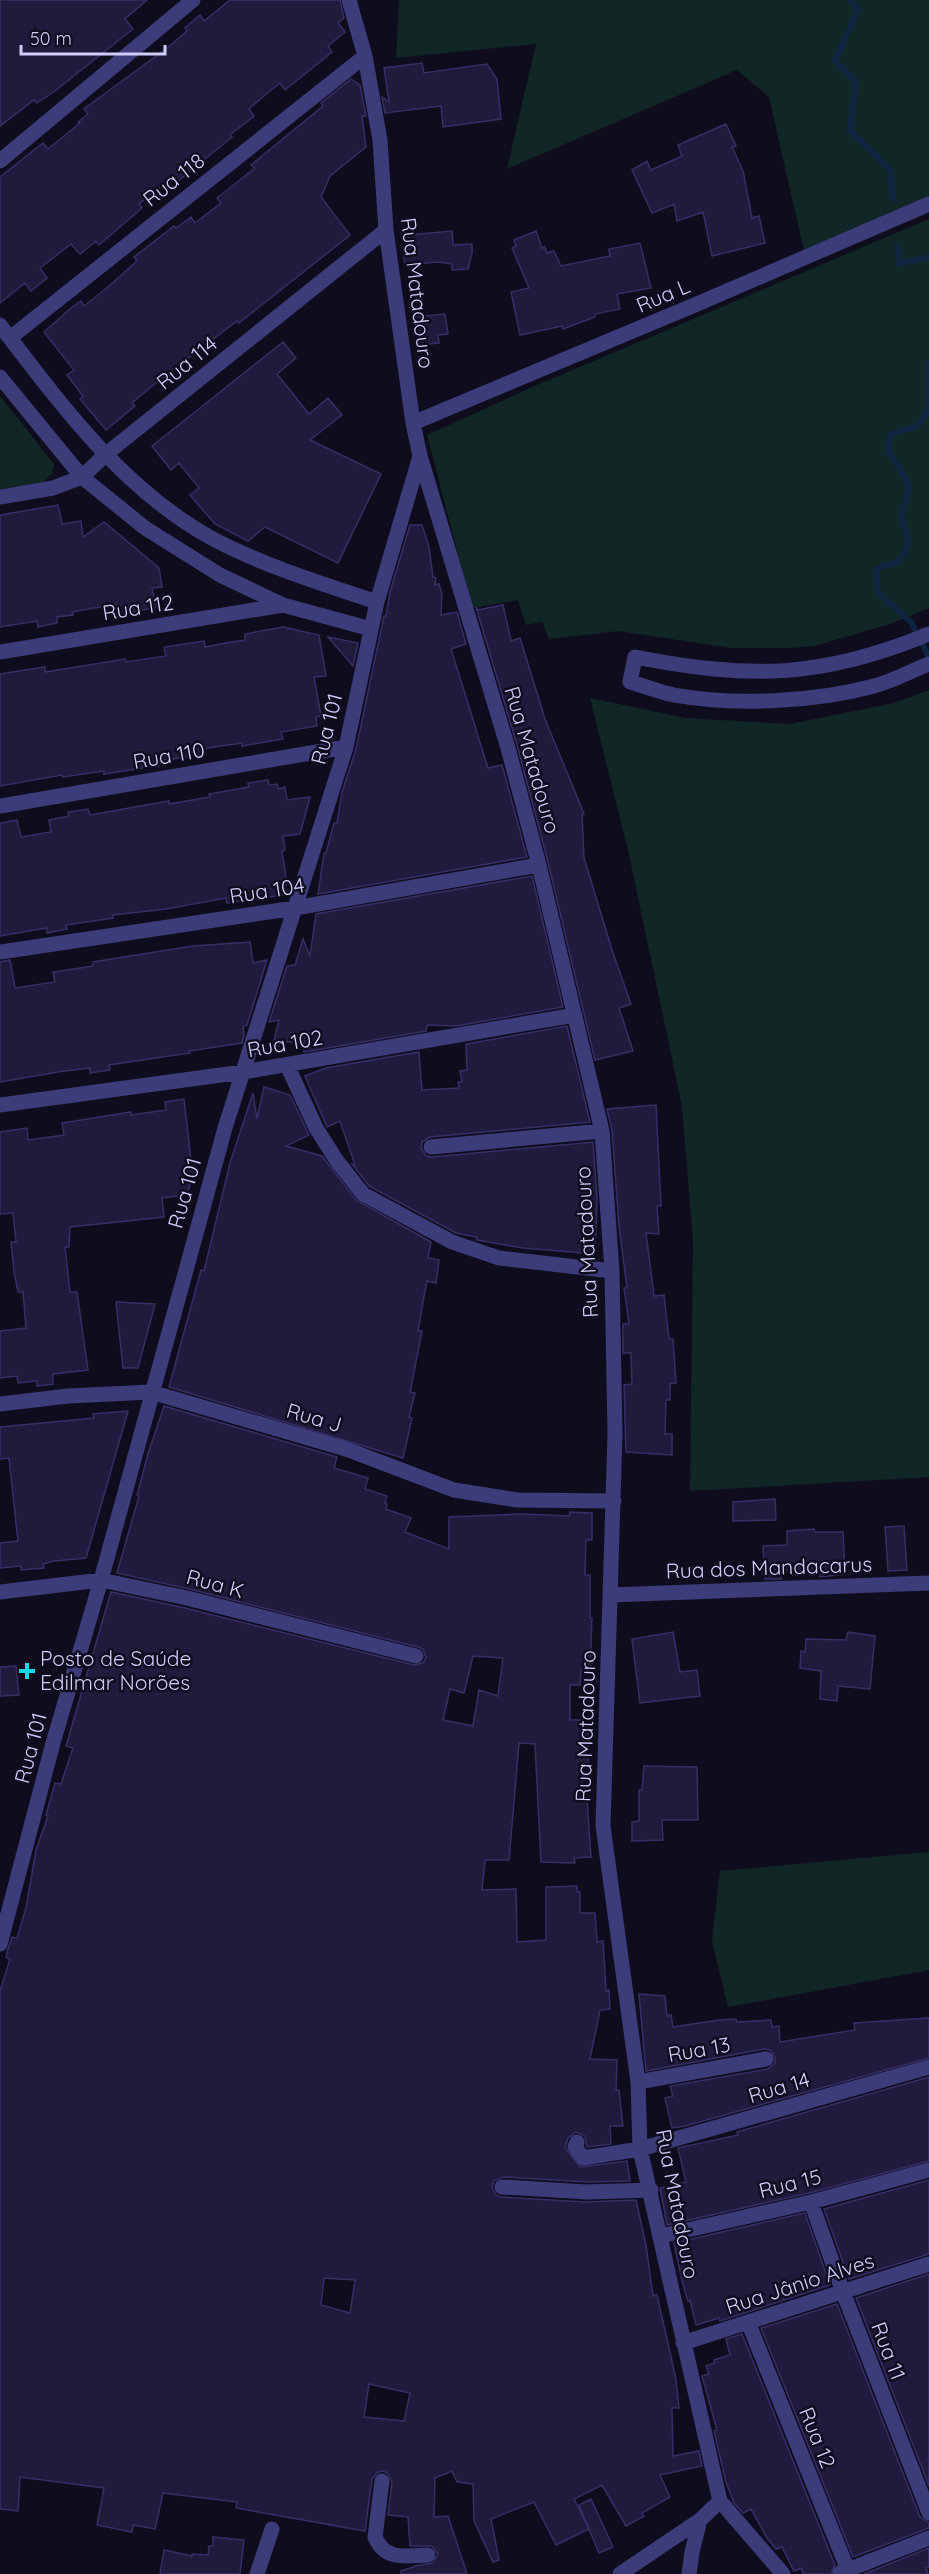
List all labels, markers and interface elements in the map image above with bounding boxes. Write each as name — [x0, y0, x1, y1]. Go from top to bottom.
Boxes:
scale bar — [21, 18, 165, 56]
text: 50 m — [30, 27, 72, 50]
street label: Rua 118 — [137, 147, 209, 211]
street label: Rua Matadouro — [396, 216, 440, 370]
street label: Rua L — [632, 272, 693, 318]
street label: Rua 114 — [151, 330, 222, 395]
street label: Rua 112 — [101, 589, 175, 625]
street label: Rua Matadouro — [500, 683, 566, 836]
street label: Rua 101 — [305, 691, 347, 767]
street label: Rua 110 — [131, 736, 207, 774]
street label: Rua 104 — [227, 871, 306, 909]
street label: Rua 102 — [245, 1024, 325, 1062]
street label: Rua 101 — [162, 1154, 207, 1231]
street label: Rua Matadouro — [569, 1166, 603, 1319]
street label: Rua J — [284, 1397, 345, 1437]
street label: Rua dos Mandacarus — [665, 1550, 873, 1584]
street label: Rua K — [184, 1563, 247, 1603]
place label: Posto de Saúde Edilmar Norões — [40, 1645, 191, 1695]
street label: Rua Matadouro — [569, 1650, 601, 1802]
marker: Posto de Saúde Edilmar Norões — [18, 1662, 36, 1680]
street label: Rua 101 — [8, 1709, 52, 1786]
street label: Rua 13 — [666, 2031, 732, 2067]
street label: Rua 14 — [745, 2066, 812, 2108]
street label: Rua Matadouro — [651, 2127, 705, 2281]
street label: Rua 15 — [756, 2163, 824, 2203]
street label: Rua Jânio Alves — [722, 2247, 877, 2319]
street label: Rua 11 — [866, 2318, 912, 2383]
street label: Rua 12 — [794, 2403, 842, 2472]

